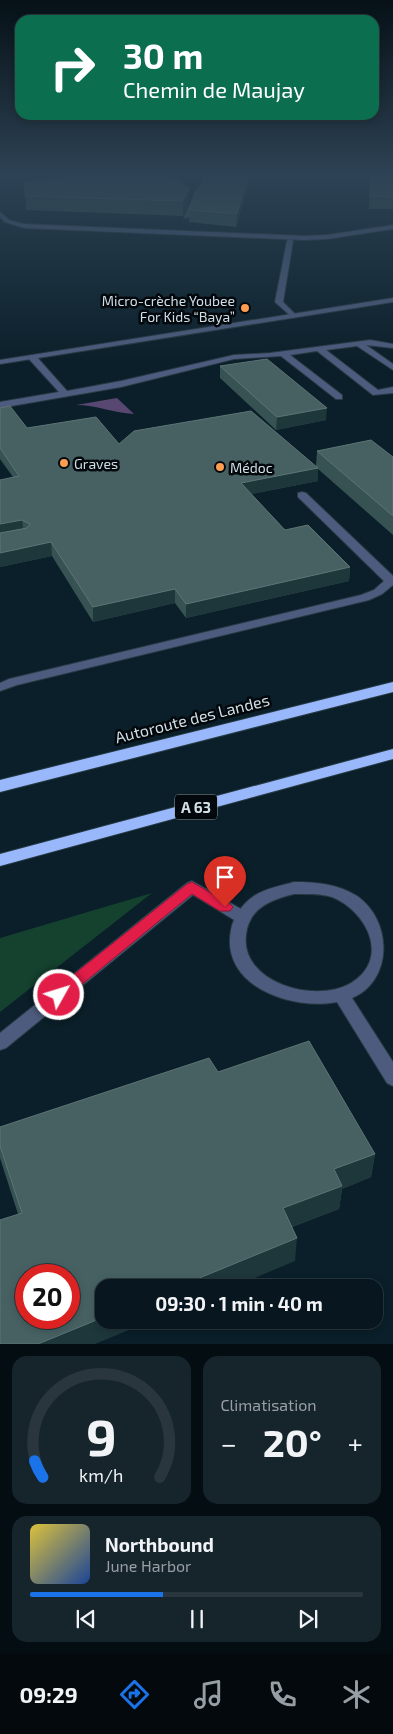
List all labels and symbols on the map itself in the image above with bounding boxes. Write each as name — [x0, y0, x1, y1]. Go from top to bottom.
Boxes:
place label: Micro-crèche Youbee For Kids “Baya” — [102, 292, 235, 325]
marker: Micro-crèche Youbee For Kids “Baya” — [239, 302, 251, 314]
place label: Graves — [74, 455, 118, 472]
marker: Graves — [58, 457, 70, 469]
place label: Médoc — [230, 459, 273, 476]
marker: Médoc — [214, 461, 226, 473]
street label: Autoroute des Landes — [113, 690, 271, 746]
road number: A 63 — [175, 794, 217, 820]
pin — [204, 856, 246, 907]
position arrow — [32, 968, 84, 1020]
speed limit sign: 20 — [15, 1264, 80, 1329]

